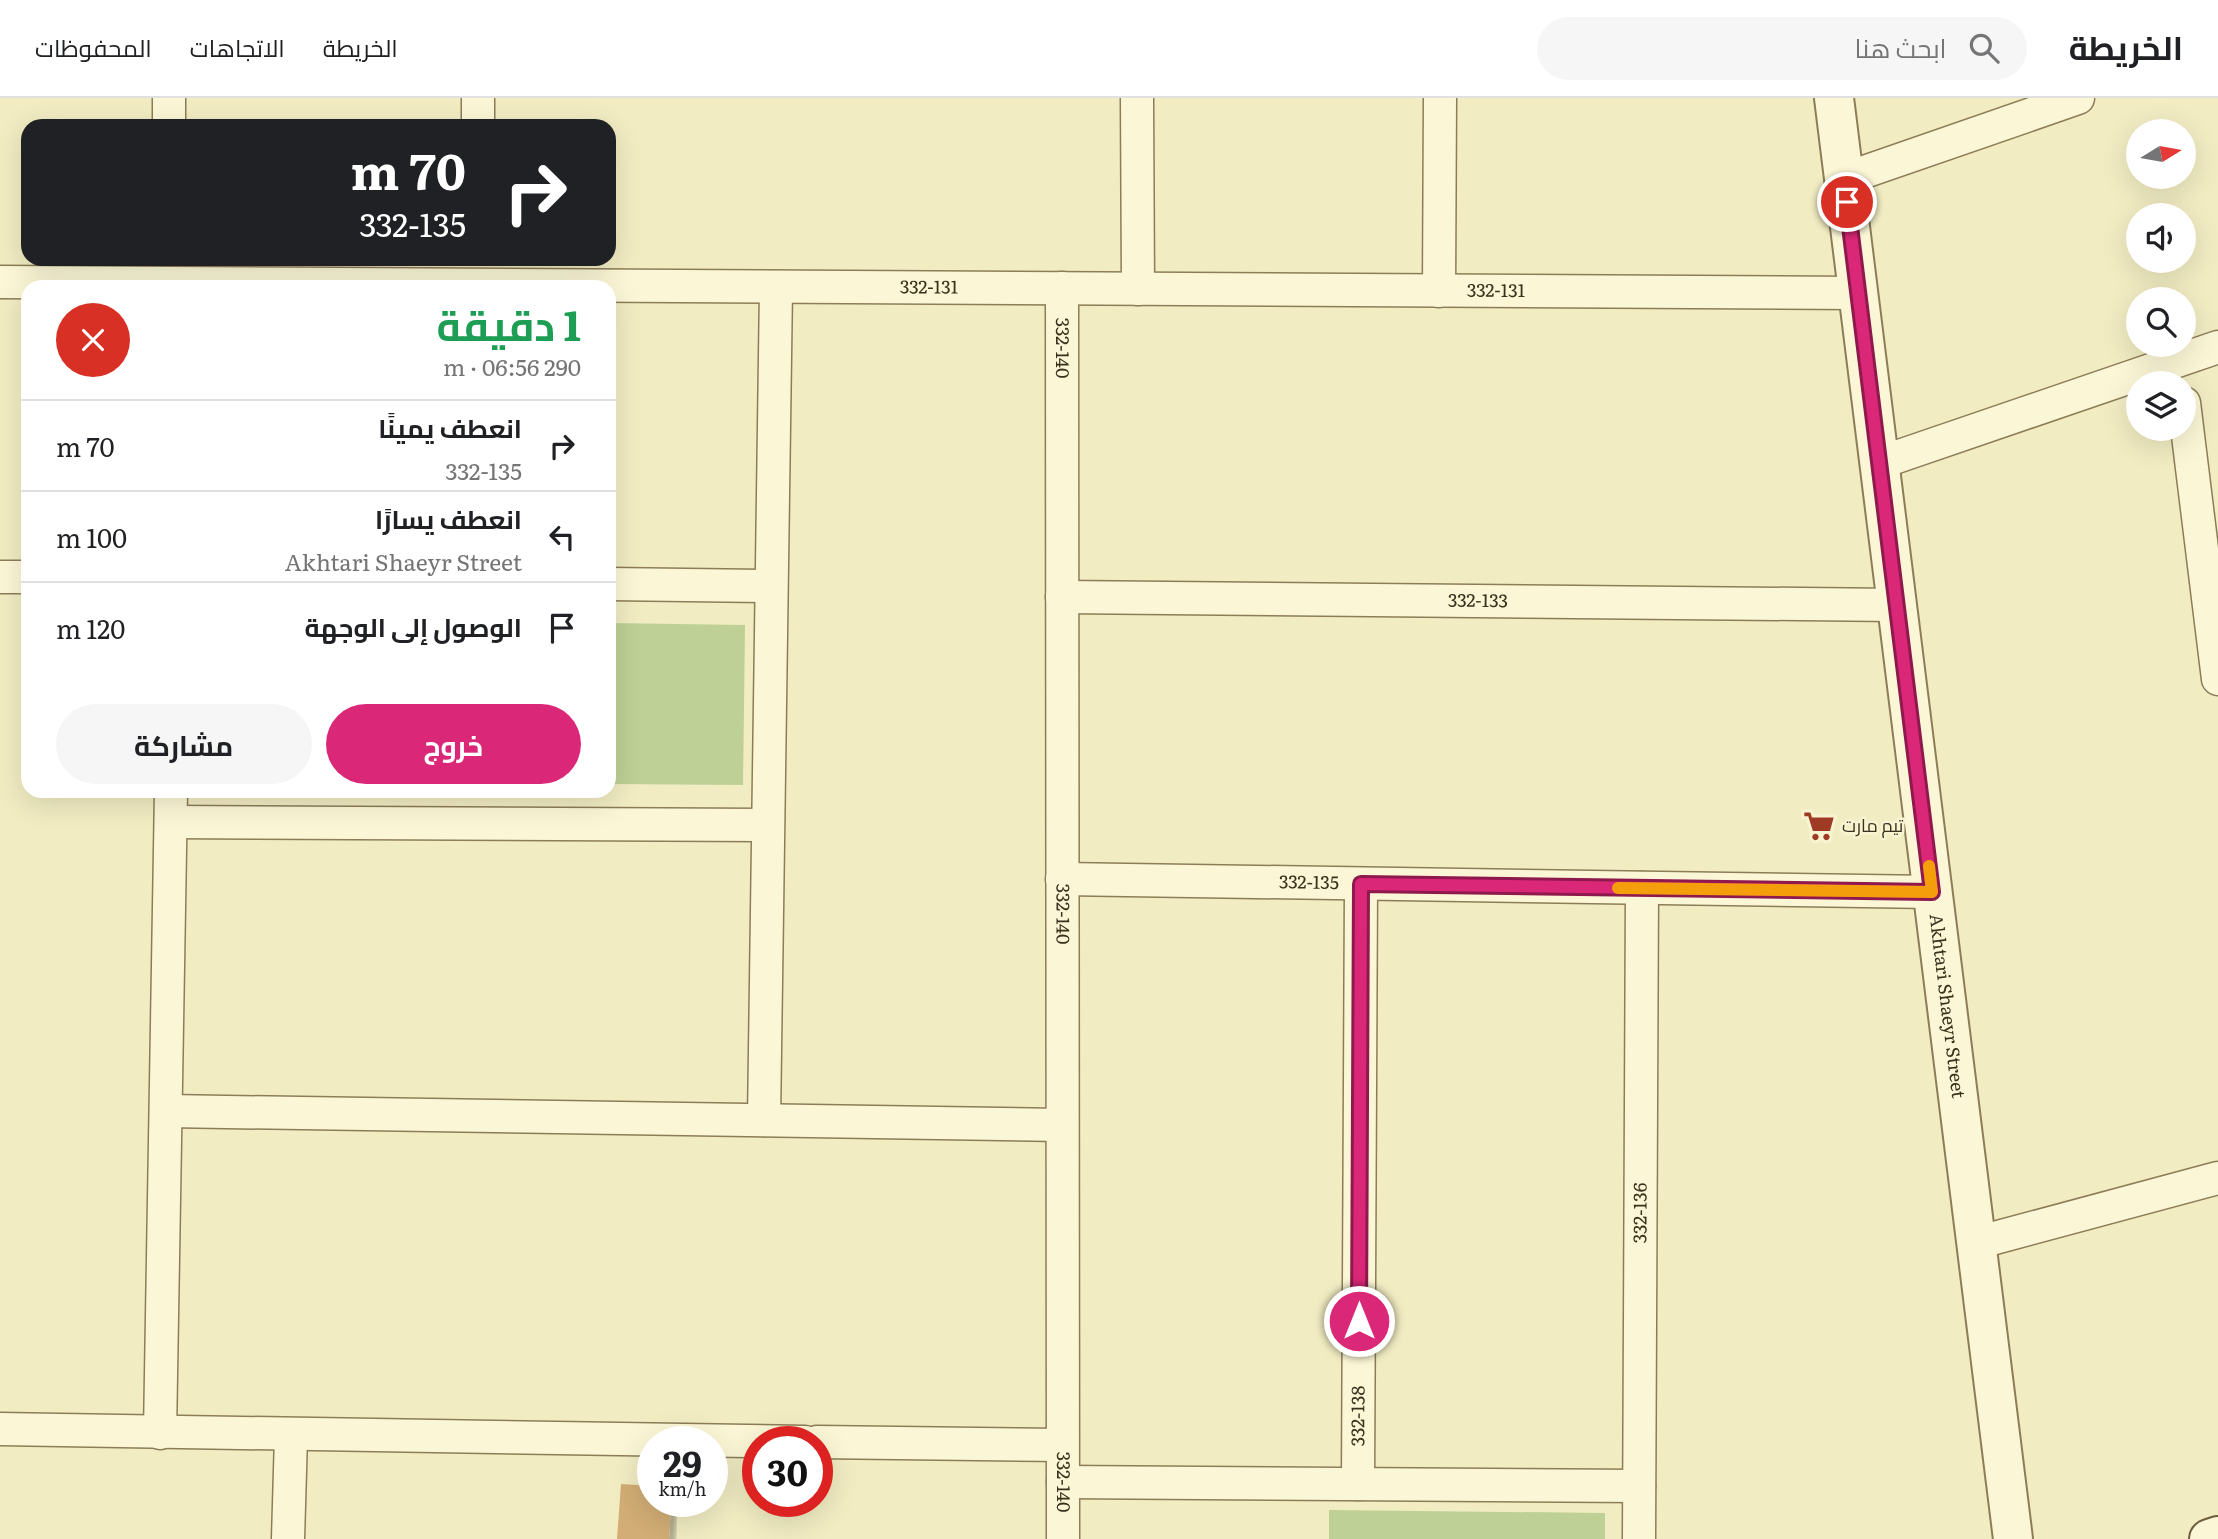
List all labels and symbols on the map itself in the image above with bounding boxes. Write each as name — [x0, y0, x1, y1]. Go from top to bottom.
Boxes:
north arrow — [2126, 119, 2196, 189]
pin — [1817, 172, 1877, 232]
street label: 332-131 — [900, 272, 958, 300]
street label: 332-131 — [1467, 276, 1525, 303]
street label: 332-140 — [1050, 318, 1077, 378]
street label: 332-133 — [1448, 586, 1508, 613]
supermarket icon: تيم مارت — [1802, 809, 1836, 843]
place label: تيم مارت — [1842, 811, 1904, 838]
street label: 332-135 — [1279, 867, 1339, 895]
street label: 332-140 — [1050, 884, 1078, 944]
street label: Akhtari Shaeyr Street — [1923, 912, 1973, 1100]
street label: 332-136 — [1625, 1182, 1653, 1243]
position arrow — [1322, 1284, 1396, 1358]
street label: 332-138 — [1343, 1385, 1370, 1447]
speed limit sign: 30 — [742, 1426, 833, 1517]
street label: 332-140 — [1051, 1452, 1078, 1512]

